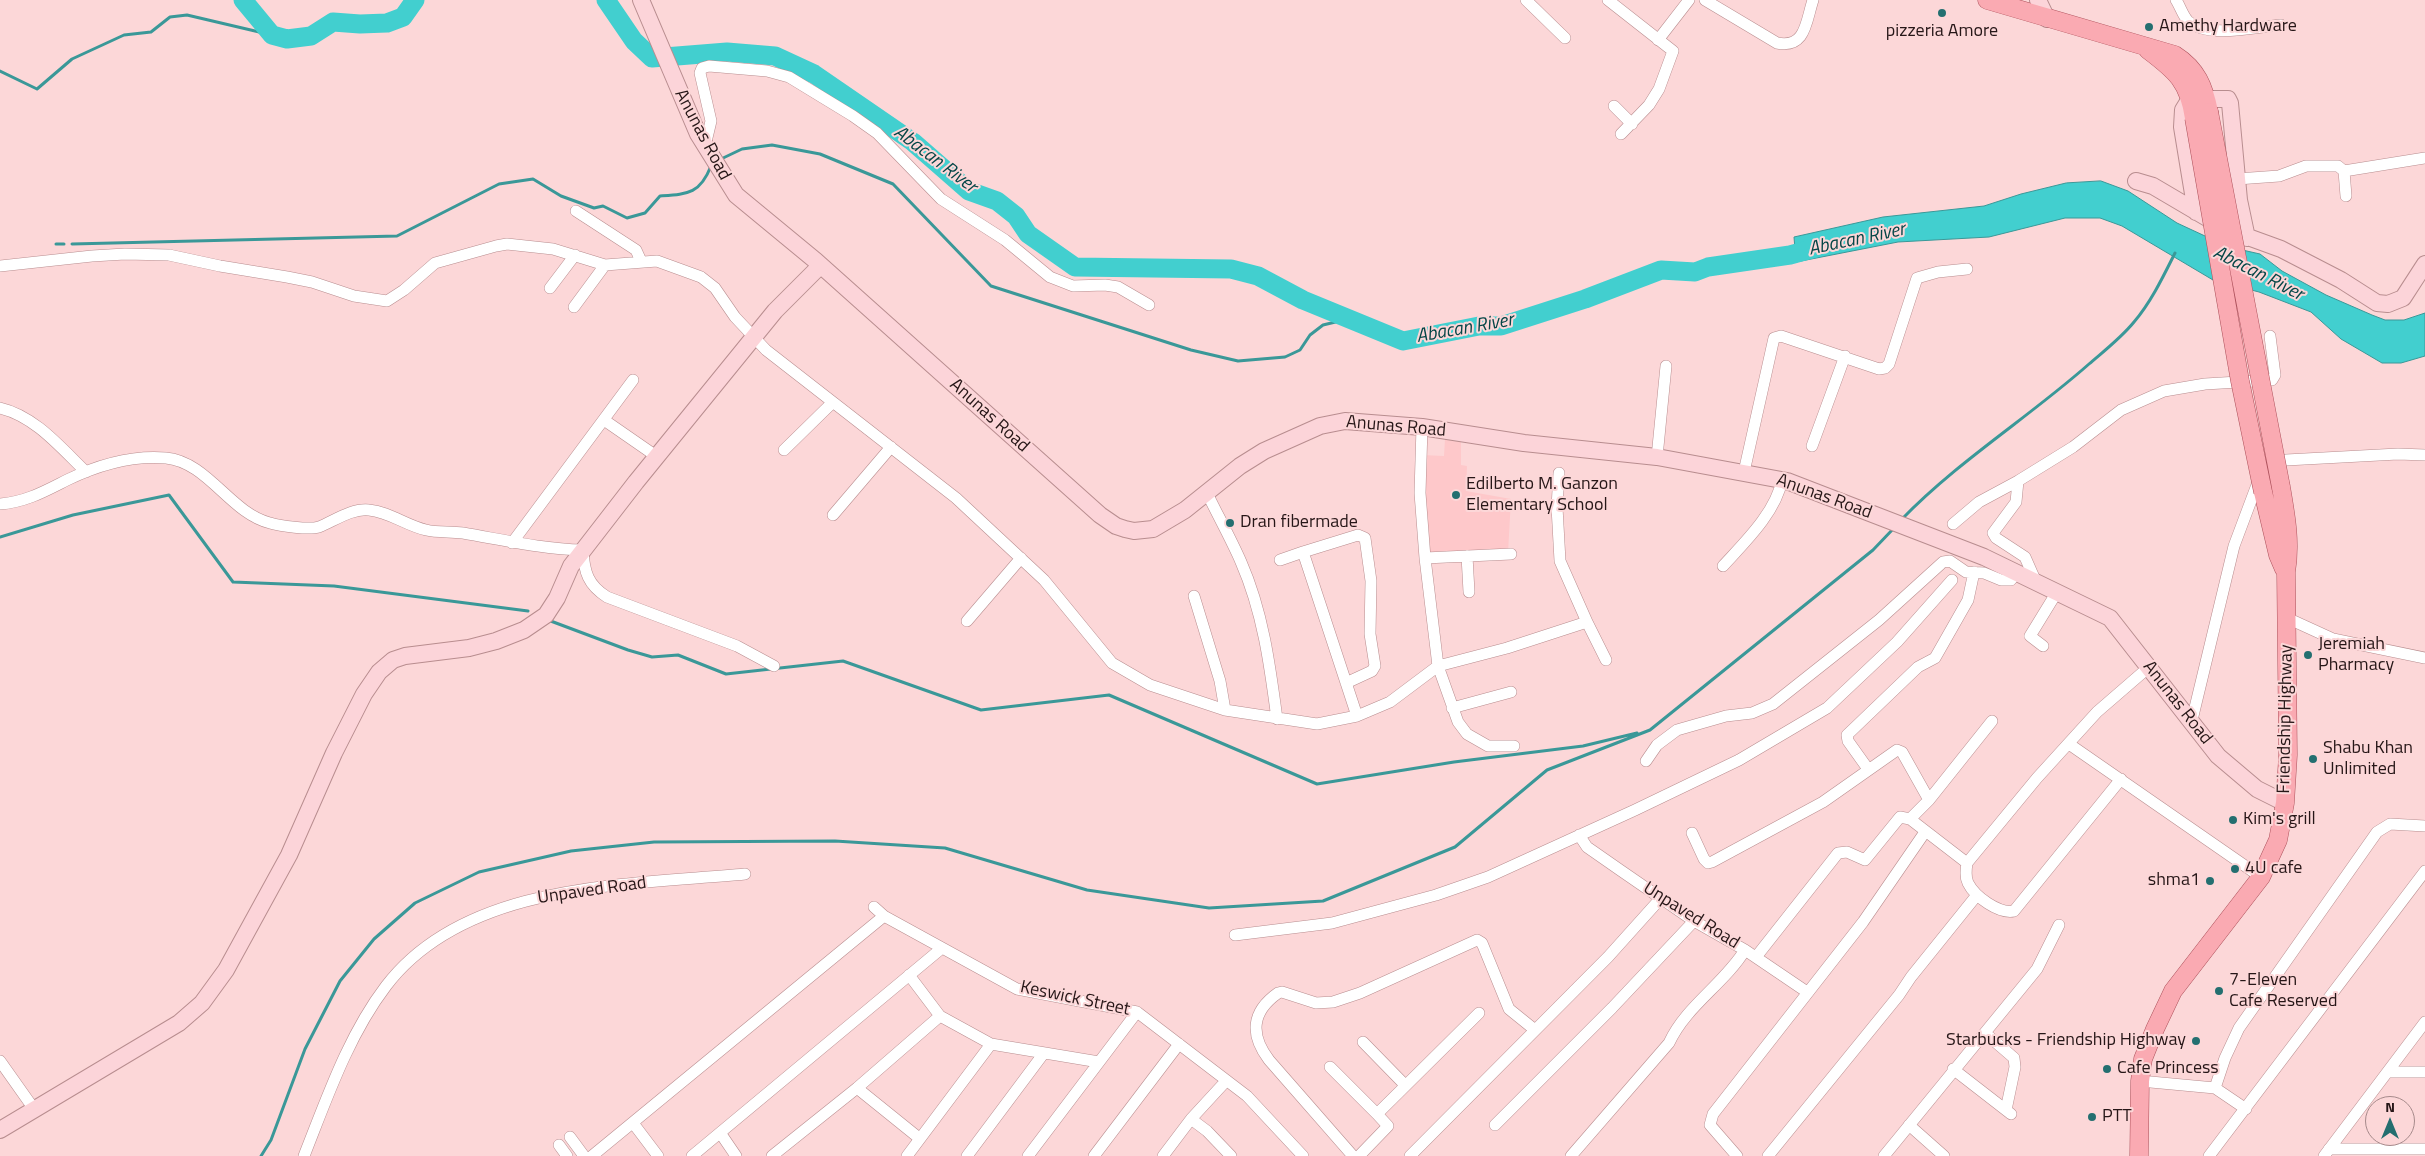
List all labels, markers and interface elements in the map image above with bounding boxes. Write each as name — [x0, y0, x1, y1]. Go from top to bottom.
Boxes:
marker: pizzeria Amore — [1936, 7, 1948, 19]
place label: Amethy Hardware — [2159, 16, 2297, 38]
place label: pizzeria Amore — [1886, 21, 1998, 43]
marker: Amethy Hardware — [2143, 21, 2155, 33]
street label: Anunas Road — [669, 86, 735, 184]
water label: Abacan River — [889, 121, 981, 199]
water label: Abacan River — [1807, 219, 1907, 261]
water label: Abacan River — [2209, 242, 2307, 306]
water label: Abacan River — [1415, 309, 1515, 349]
street label: Anunas Road — [945, 375, 1033, 457]
street label: Anunas Road — [1345, 412, 1447, 442]
street label: Anunas Road — [1773, 470, 1875, 524]
place label: Edilberto M. Ganzon Elementary School — [1466, 474, 1618, 516]
marker: Edilberto M. Ganzon Elementary School — [1450, 489, 1462, 501]
place label: Dran fibermade — [1240, 512, 1358, 534]
marker: Dran fibermade — [1224, 517, 1236, 529]
place label: Jeremiah Pharmacy — [2318, 634, 2394, 676]
street label: Friendship Highway — [2274, 644, 2298, 794]
marker: Jeremiah Pharmacy — [2302, 649, 2314, 661]
street label: Anunas Road — [2138, 657, 2216, 749]
place label: Shabu Khan Unlimited — [2323, 738, 2413, 781]
marker: Shabu Khan Unlimited — [2307, 753, 2319, 765]
place label: Kim's grill — [2243, 809, 2316, 831]
marker: Kim's grill — [2227, 814, 2239, 826]
place label: 4U cafe — [2245, 858, 2302, 880]
marker: 4U cafe — [2229, 863, 2241, 875]
place label: shma1 — [2148, 870, 2200, 892]
street label: Unpaved Road — [536, 873, 648, 909]
marker: shma1 — [2204, 875, 2216, 887]
street label: Unpaved Road — [1639, 878, 1743, 954]
place label: 7-Eleven Cafe Reserved — [2229, 970, 2337, 1012]
street label: Keswick Street — [1018, 977, 1132, 1021]
marker: 7-Eleven Cafe Reserved — [2213, 985, 2225, 997]
place label: Starbucks - Friendship Highway — [1946, 1030, 2186, 1052]
marker: Starbucks - Friendship Highway — [2190, 1035, 2202, 1047]
place label: Cafe Princess — [2117, 1058, 2219, 1080]
marker: Cafe Princess — [2101, 1063, 2113, 1075]
north arrow — [2365, 1096, 2415, 1146]
text: N — [2385, 1096, 2395, 1117]
place label: PTT — [2102, 1106, 2132, 1128]
marker: PTT — [2086, 1111, 2098, 1123]

